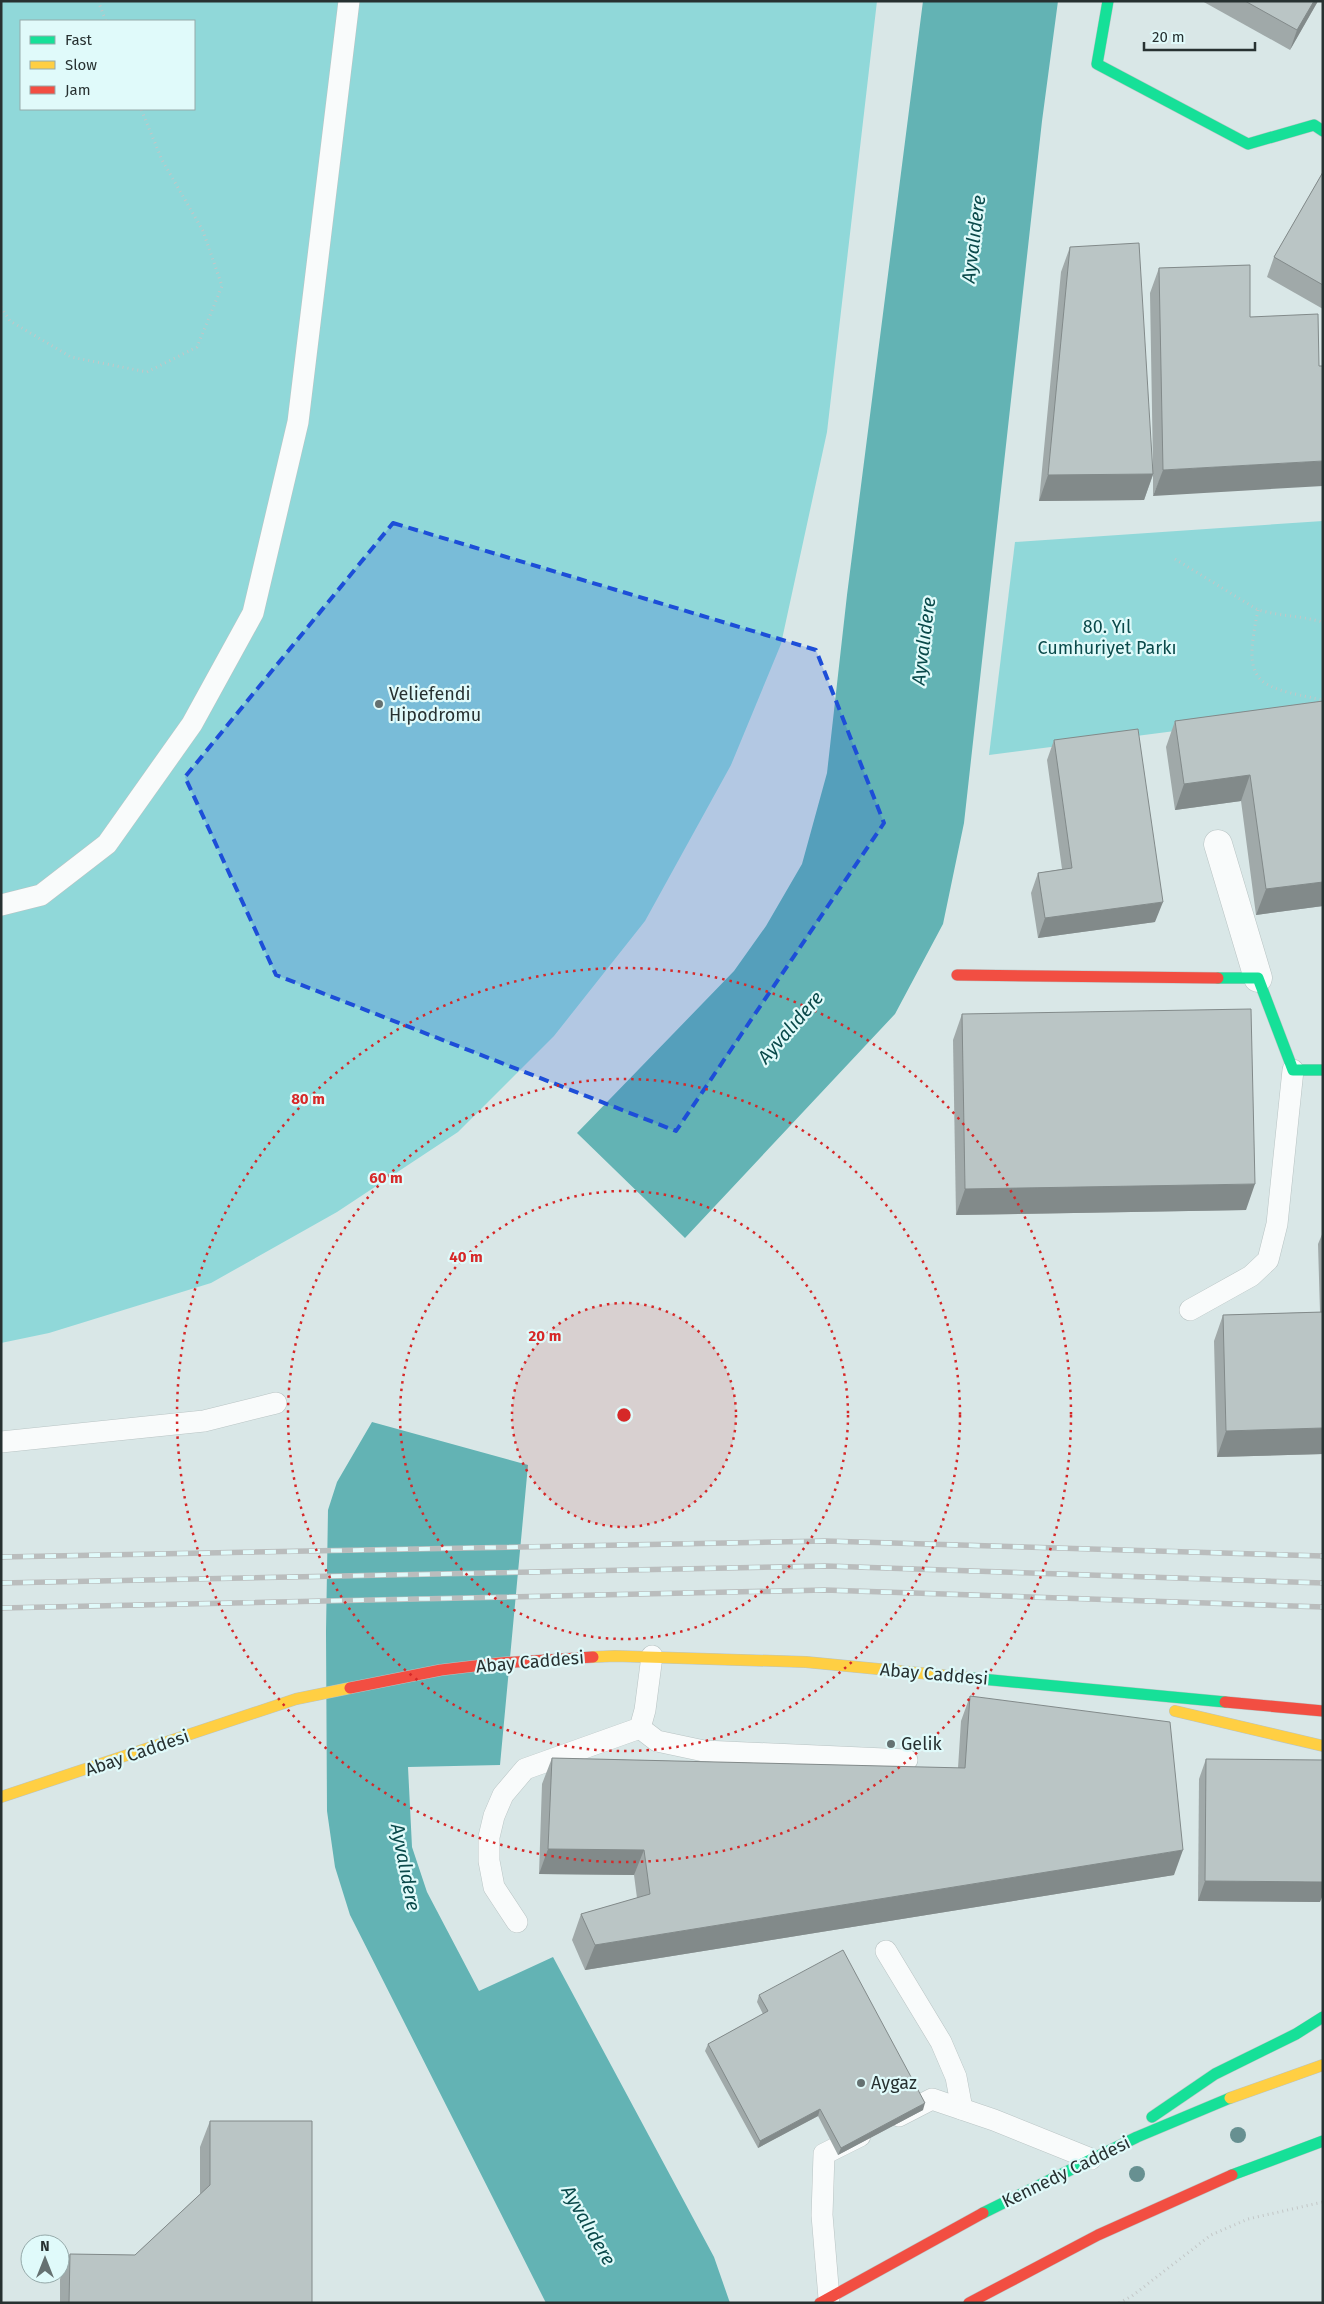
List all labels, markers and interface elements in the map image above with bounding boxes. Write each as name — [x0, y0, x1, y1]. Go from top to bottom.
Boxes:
legend — [20, 20, 195, 110]
scale bar — [1144, 20, 1255, 52]
text: 20 m — [1152, 28, 1185, 46]
text: Fast — [65, 31, 92, 49]
text: Slow — [65, 56, 97, 74]
text: Jam — [65, 81, 91, 99]
water label: Ayvalıdere — [957, 194, 990, 285]
water label: Ayvalıdere — [907, 596, 940, 687]
park label: 80. Yıl Cumhuriyet Parkı — [1037, 616, 1177, 659]
place label: Veliefendi Hipodromu — [389, 683, 481, 726]
marker: Veliefendi Hipodromu — [373, 698, 385, 710]
water label: Ayvalıdere — [752, 986, 828, 1069]
text: 80 m — [291, 1090, 325, 1108]
text: 60 m — [369, 1169, 403, 1187]
text: 40 m — [449, 1248, 483, 1266]
text: 20 m — [529, 1327, 561, 1345]
centre of rings — [615, 1406, 633, 1424]
street label: Abay Caddesi — [475, 1646, 585, 1678]
street label: Abay Caddesi — [879, 1658, 989, 1690]
street label: Abay Caddesi — [82, 1725, 192, 1781]
place label: Gelik — [901, 1733, 943, 1755]
marker: Gelik — [885, 1738, 897, 1750]
water label: Ayvalıdere — [386, 1821, 425, 1913]
place label: Aygaz — [871, 2072, 917, 2094]
marker: Aygaz — [855, 2077, 867, 2089]
street label: Kennedy Caddesi — [998, 2131, 1134, 2213]
water label: Ayvalıdere — [556, 2180, 621, 2269]
north arrow — [20, 2234, 70, 2284]
text: N — [40, 2238, 50, 2255]

